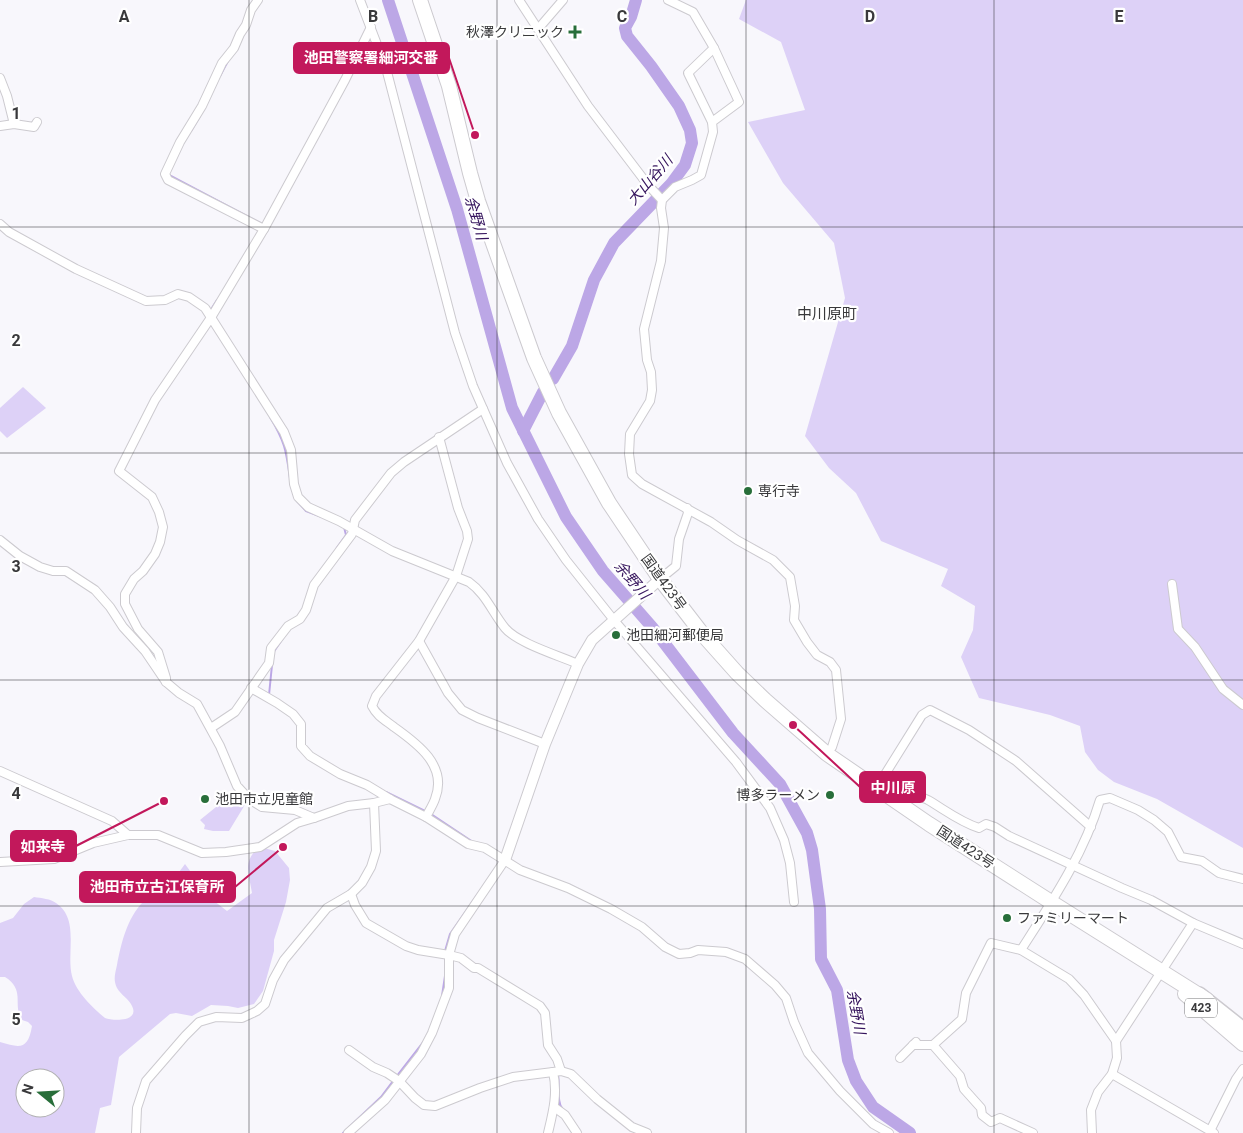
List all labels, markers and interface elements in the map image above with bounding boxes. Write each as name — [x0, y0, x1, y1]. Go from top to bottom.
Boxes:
text: A — [119, 7, 130, 26]
text: B — [368, 7, 378, 26]
text: C — [617, 7, 627, 26]
text: D — [865, 7, 875, 26]
text: E — [1115, 7, 1124, 26]
place label: 秋澤クリニック — [466, 24, 564, 40]
marker: 秋澤クリニック — [568, 25, 582, 39]
callout: 池田警察署細河交番 — [294, 43, 449, 73]
text: 池田警察署細河交番 — [303, 49, 439, 67]
text: 1 — [11, 104, 21, 123]
water label: 大山谷川 — [624, 150, 678, 209]
water label: 余野川 — [461, 194, 491, 244]
district label: 中川原町 — [797, 305, 857, 323]
text: 2 — [11, 331, 21, 350]
place label: 専行寺 — [758, 483, 800, 499]
marker: 専行寺 — [742, 485, 754, 497]
street label: 国道423号 — [638, 551, 690, 613]
text: 3 — [11, 557, 21, 576]
water label: 余野川 — [610, 557, 655, 604]
place label: 池田細河郵便局 — [626, 627, 724, 643]
marker: 池田細河郵便局 — [610, 629, 622, 641]
callout: 中川原 — [860, 772, 925, 802]
text: 中川原 — [870, 779, 916, 797]
text: 4 — [11, 784, 21, 803]
place label: 博多ラーメン — [737, 787, 820, 803]
marker: 博多ラーメン — [824, 789, 836, 801]
place label: 池田市立児童館 — [215, 791, 313, 807]
marker: 池田市立児童館 — [199, 793, 211, 805]
street label: 国道423号 — [934, 822, 998, 872]
callout: 如来寺 — [11, 831, 76, 861]
text: 如来寺 — [20, 838, 66, 856]
callout: 池田市立古江保育所 — [80, 872, 235, 902]
text: 池田市立古江保育所 — [89, 878, 225, 896]
place label: ファミリーマート — [1017, 910, 1129, 926]
marker: ファミリーマート — [1001, 912, 1013, 924]
water label: 余野川 — [843, 988, 869, 1038]
road number: 423 — [1185, 998, 1217, 1018]
text: 5 — [11, 1010, 21, 1029]
north arrow — [15, 1068, 65, 1118]
text: N — [18, 1082, 37, 1096]

